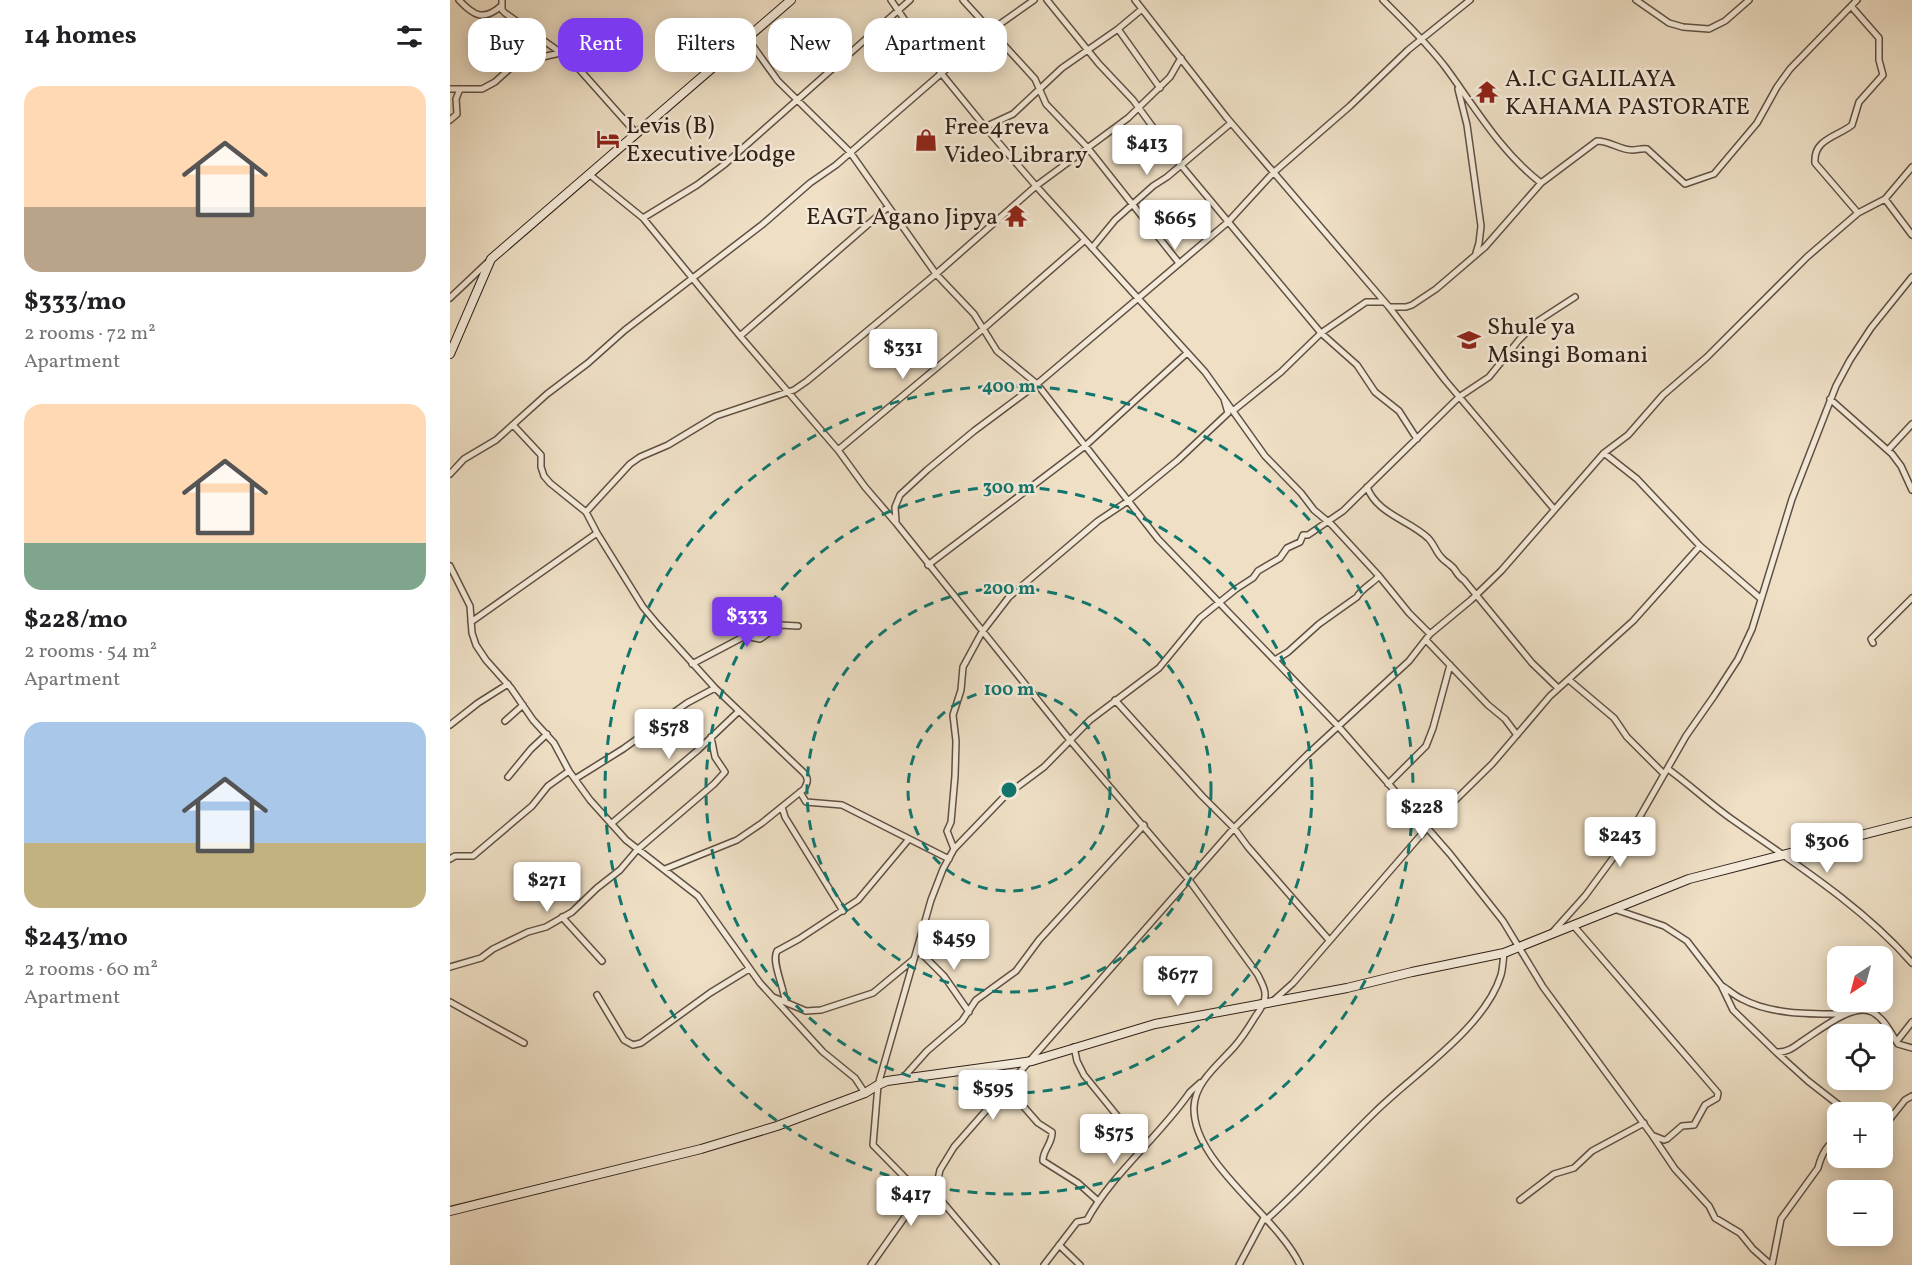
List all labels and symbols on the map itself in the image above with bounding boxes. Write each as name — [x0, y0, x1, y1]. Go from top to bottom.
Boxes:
place label: A.I.C GALILAYA KAHAMA PASTORATE — [1505, 63, 1750, 125]
temple icon: A.I.C GALILAYA KAHAMA PASTORATE — [1474, 79, 1500, 105]
place label: Levis (B) Executive Lodge — [626, 110, 796, 172]
place label: Free4reva Video Library — [944, 111, 1088, 173]
pin: $413 — [1111, 125, 1183, 176]
hotel icon: Levis (B) Executive Lodge — [595, 126, 621, 152]
shop icon: Free4reva Video Library — [913, 127, 939, 153]
pin: $665 — [1139, 200, 1211, 251]
place label: EAGT Agano Jipya — [806, 201, 998, 235]
temple icon: EAGT Agano Jipya — [1003, 203, 1029, 229]
place label: Shule ya Msingi Bomani — [1487, 311, 1648, 373]
school or university icon: Shule ya Msingi Bomani — [1456, 327, 1482, 353]
pin: $331 — [867, 329, 939, 380]
text: 400 m — [982, 375, 1036, 400]
text: 300 m — [983, 476, 1035, 501]
text: 200 m — [983, 577, 1035, 602]
pin: $333 — [711, 597, 783, 648]
text: 100 m — [984, 678, 1034, 703]
pin: $578 — [633, 709, 705, 760]
centre of rings — [999, 780, 1019, 800]
pin: $228 — [1386, 789, 1458, 840]
pin: $243 — [1584, 817, 1656, 868]
pin: $306 — [1791, 823, 1863, 874]
pin: $271 — [511, 862, 583, 913]
pin: $459 — [918, 920, 990, 971]
north arrow — [1827, 946, 1893, 1012]
pin: $677 — [1142, 956, 1214, 1007]
pin: $595 — [957, 1070, 1029, 1121]
pin: $575 — [1078, 1114, 1150, 1165]
pin: $417 — [875, 1176, 947, 1227]

